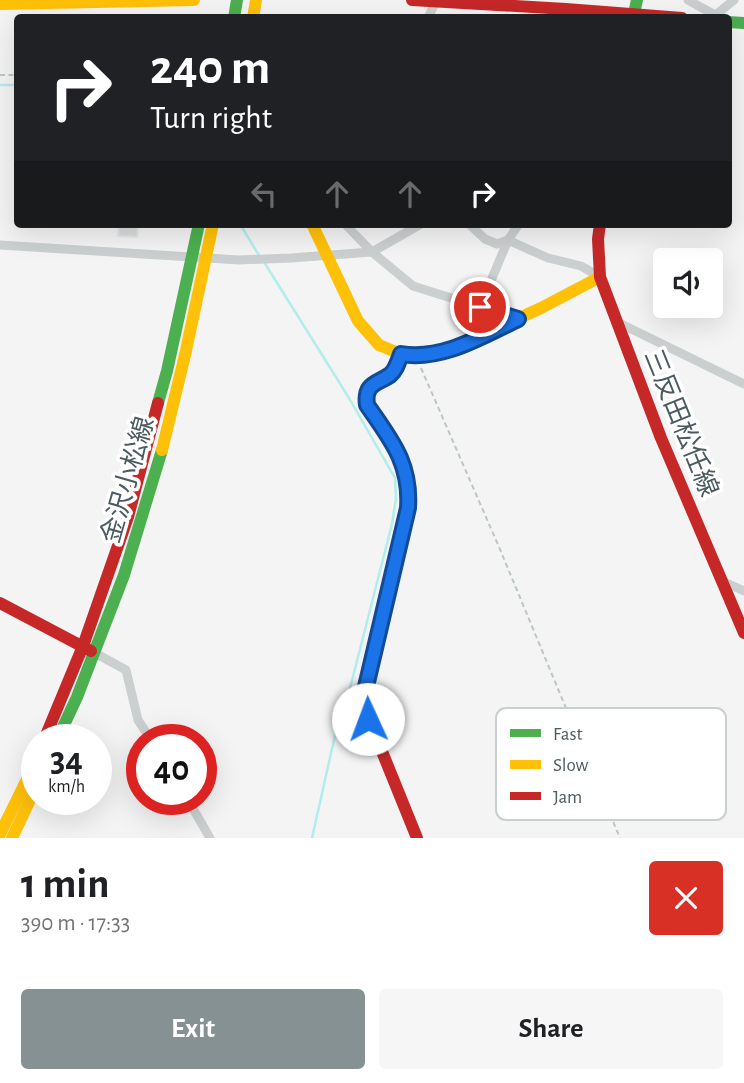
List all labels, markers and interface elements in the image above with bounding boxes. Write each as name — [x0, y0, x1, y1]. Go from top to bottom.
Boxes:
icon: right — [35, 42, 126, 133]
text: 240 m — [150, 44, 270, 93]
text: Turn right — [150, 102, 272, 134]
icon: left — [245, 175, 283, 213]
icon: ahead — [318, 175, 356, 213]
icon: ahead — [391, 175, 429, 213]
icon: right — [464, 175, 502, 213]
map controls — [653, 248, 723, 318]
button: sound — [653, 248, 723, 318]
pin — [450, 277, 510, 337]
icon: arrive — [461, 288, 499, 326]
street label: 三反田松任線 — [640, 345, 723, 500]
street label: 金沢小松線 — [97, 414, 158, 546]
position arrow — [331, 682, 405, 756]
legend — [496, 708, 726, 820]
speed limit sign: 40 — [126, 724, 217, 815]
text: Fast — [553, 725, 583, 744]
text: 34 — [50, 743, 83, 778]
text: Slow — [553, 756, 589, 775]
text: km/h — [48, 778, 85, 796]
text: Jam — [553, 788, 582, 807]
button: close — [649, 861, 723, 935]
text: 1 min — [21, 863, 110, 905]
text: 390 m · 17:33 — [21, 912, 130, 935]
button: Exit — [21, 989, 365, 1069]
button: Share — [379, 989, 723, 1069]

